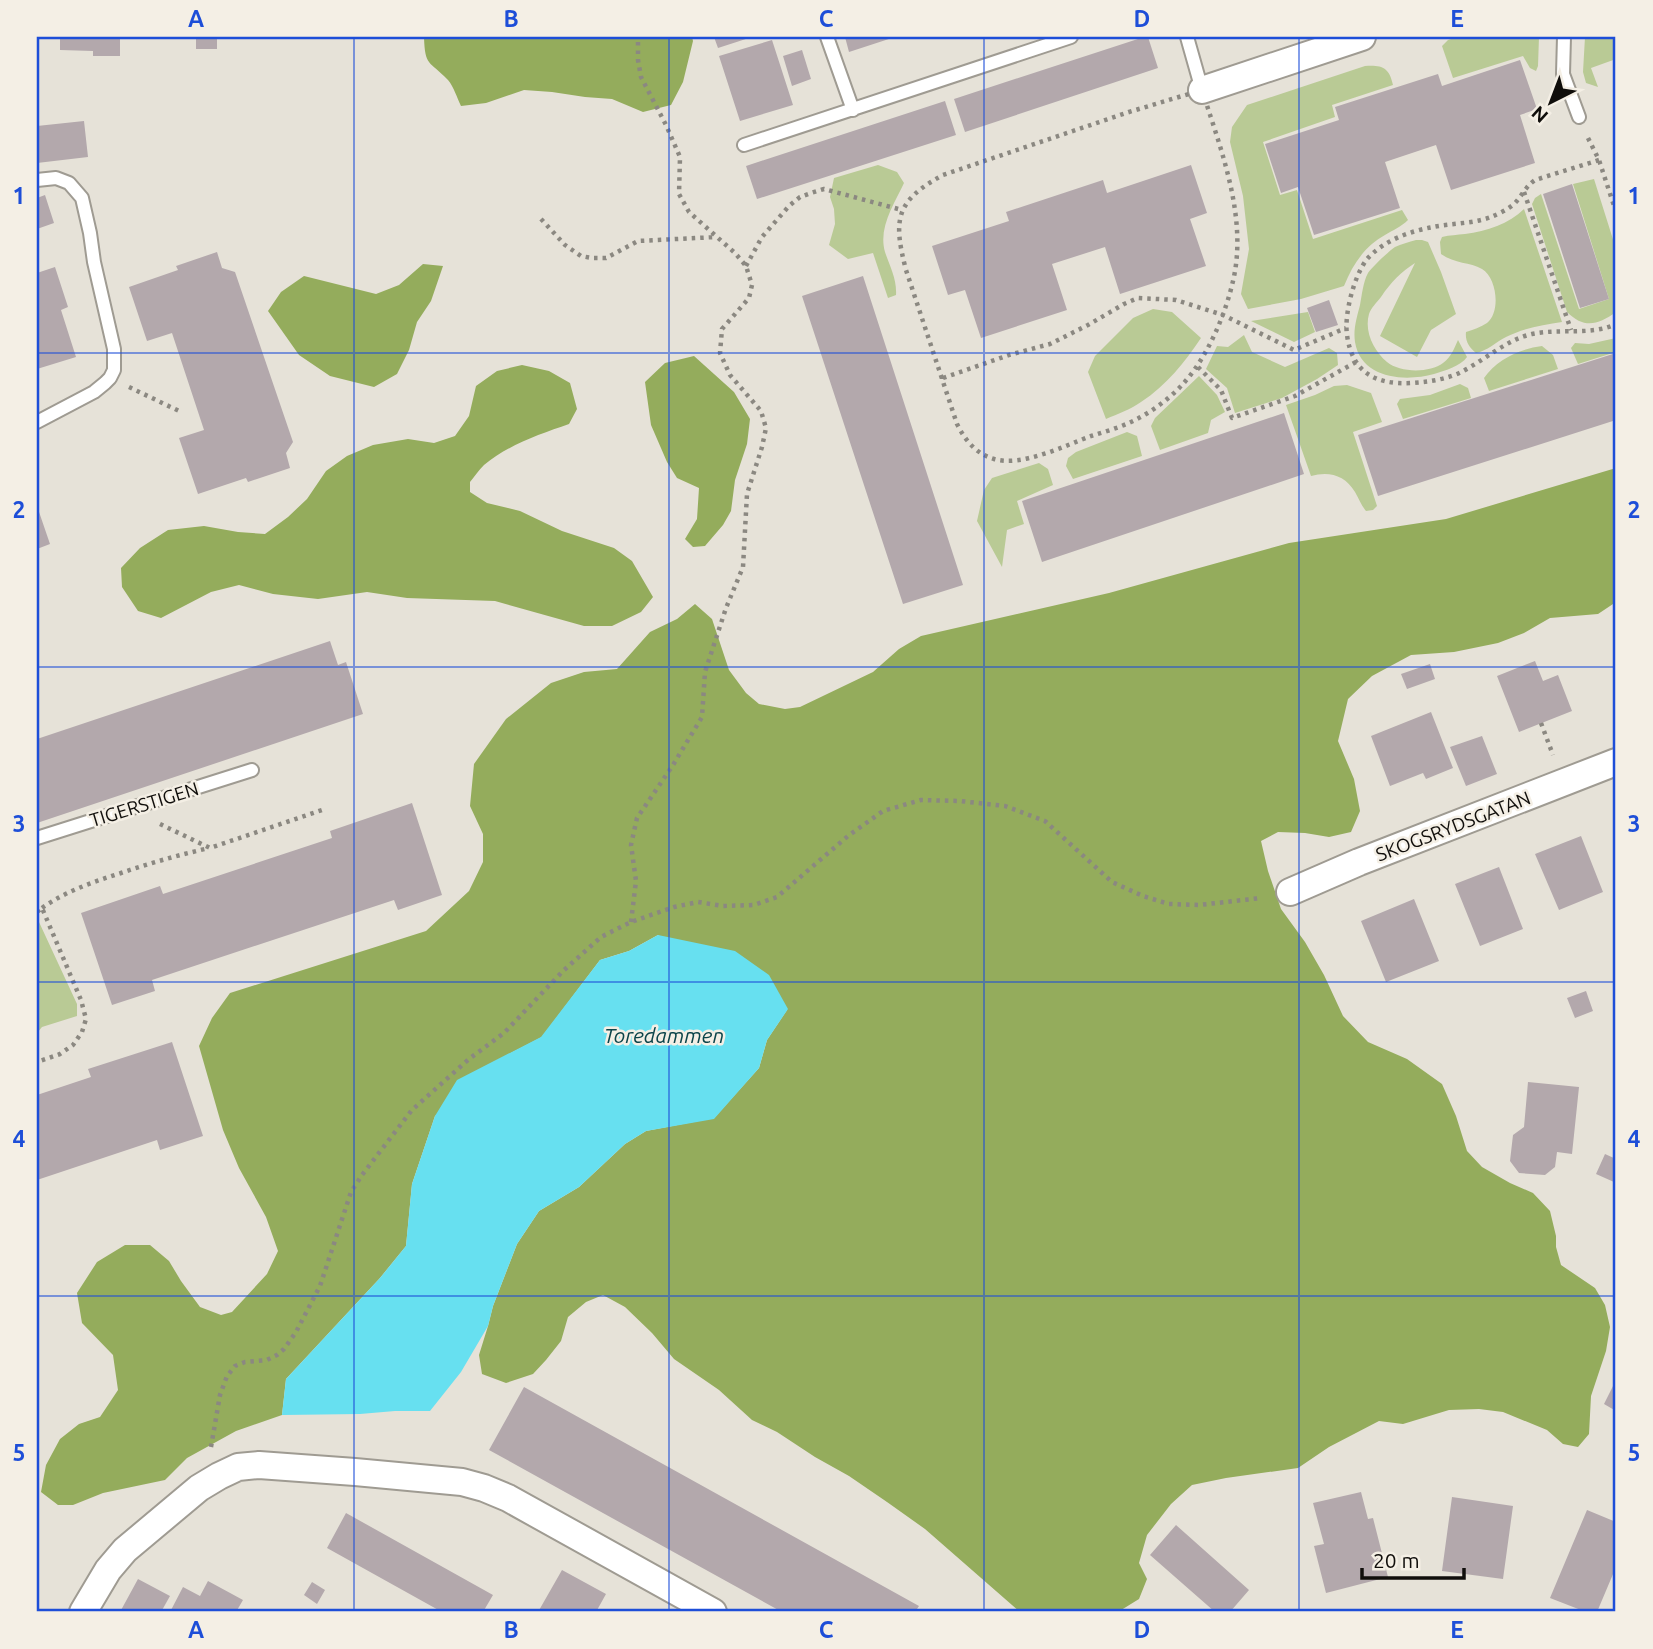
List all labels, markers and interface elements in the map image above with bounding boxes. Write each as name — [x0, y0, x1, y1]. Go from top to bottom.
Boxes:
text: A — [188, 6, 204, 31]
text: B — [503, 6, 519, 31]
text: C — [819, 6, 834, 31]
text: D — [1134, 6, 1150, 31]
text: E — [1450, 6, 1464, 31]
north arrow — [1516, 66, 1586, 136]
text: N — [1527, 102, 1552, 128]
text: 1 — [13, 183, 25, 208]
text: 1 — [1628, 183, 1640, 208]
text: 2 — [13, 497, 25, 522]
text: 2 — [1628, 497, 1640, 522]
street label: TIGERSTIGEN — [87, 777, 201, 831]
street label: SKOGSRYDSGATAN — [1373, 786, 1533, 866]
text: 3 — [13, 811, 25, 836]
text: 3 — [1628, 811, 1640, 836]
water label: Toredammen — [604, 1023, 724, 1047]
text: 4 — [13, 1126, 26, 1151]
text: 4 — [1628, 1126, 1641, 1151]
text: 5 — [13, 1440, 25, 1465]
text: 5 — [1628, 1440, 1640, 1465]
scale bar — [1362, 1537, 1464, 1581]
text: 20 m — [1373, 1548, 1420, 1572]
text: A — [188, 1617, 204, 1642]
text: B — [503, 1617, 519, 1642]
text: C — [819, 1617, 834, 1642]
text: D — [1134, 1617, 1150, 1642]
text: E — [1450, 1617, 1464, 1642]

